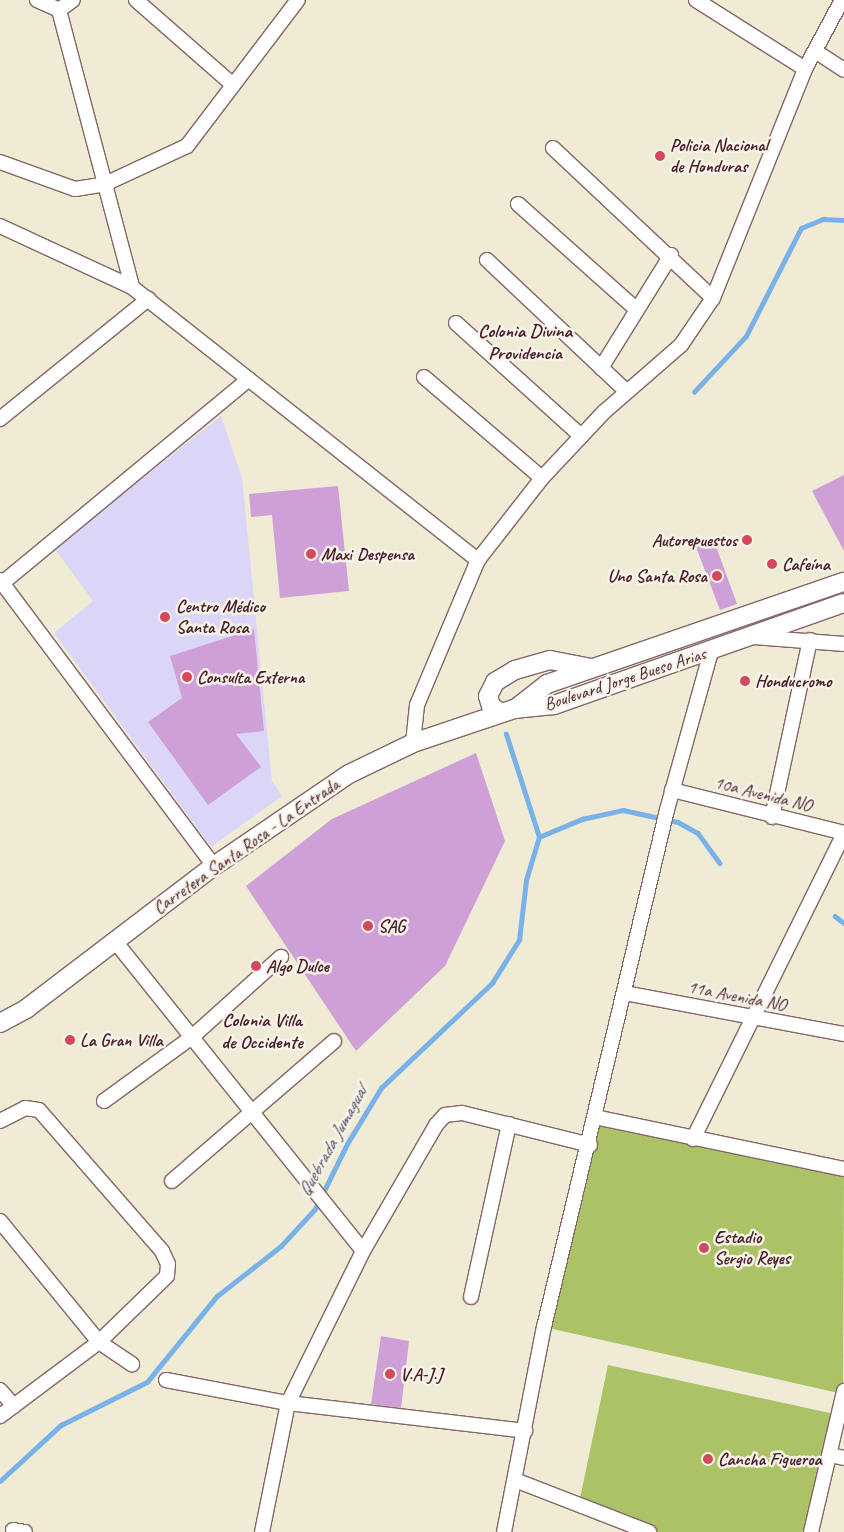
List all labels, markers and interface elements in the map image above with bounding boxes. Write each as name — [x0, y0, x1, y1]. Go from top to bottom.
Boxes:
place label: Policia Nacional de Honduras — [670, 135, 769, 178]
marker: Policia Nacional de Honduras — [654, 150, 666, 162]
district label: Colonia Divina Providencia — [478, 321, 572, 365]
place label: Autorepuestos — [652, 529, 737, 551]
marker: Autorepuestos — [741, 534, 753, 546]
place label: Maxi Despensa — [321, 543, 414, 565]
marker: Maxi Despensa — [305, 548, 317, 560]
place label: Cafeína — [782, 553, 830, 575]
marker: Cafeína — [766, 558, 778, 570]
place label: Uno Santa Rosa — [607, 565, 707, 587]
marker: Uno Santa Rosa — [711, 570, 723, 582]
place label: Centro Médico Santa Rosa — [176, 596, 265, 638]
marker: Centro Médico Santa Rosa — [158, 610, 172, 624]
street label: Boulevard Jorge Bueso Arias — [541, 643, 709, 715]
place label: Consulta Externa — [197, 666, 304, 688]
place label: Honducromo — [755, 670, 831, 692]
marker: Consulta Externa — [181, 671, 193, 683]
marker: Honducromo — [739, 675, 751, 687]
street label: 10a Avenida NO — [712, 772, 814, 816]
street label: Carretera Santa Rosa - La Entrada — [148, 773, 344, 919]
place label: SAG — [378, 915, 405, 937]
marker: SAG — [362, 920, 374, 932]
place label: Algo Dulce — [266, 955, 329, 977]
marker: Algo Dulce — [250, 960, 262, 972]
street label: 11a Avenida NO — [686, 976, 788, 1016]
district label: Colonia Villa de Occidente — [222, 1010, 302, 1054]
place label: La Gran Villa — [80, 1029, 162, 1051]
marker: La Gran Villa — [64, 1034, 76, 1046]
water label: Quebrada Jumagual — [293, 1083, 373, 1201]
place label: Estadio Sergio Reyes — [714, 1227, 790, 1270]
marker: Estadio Sergio Reyes — [698, 1242, 710, 1254]
place label: V.A-J.J — [400, 1363, 442, 1385]
marker: V.A-J.J — [384, 1368, 396, 1380]
place label: Cancha Figueroa — [718, 1448, 821, 1470]
marker: Cancha Figueroa — [702, 1453, 714, 1465]

